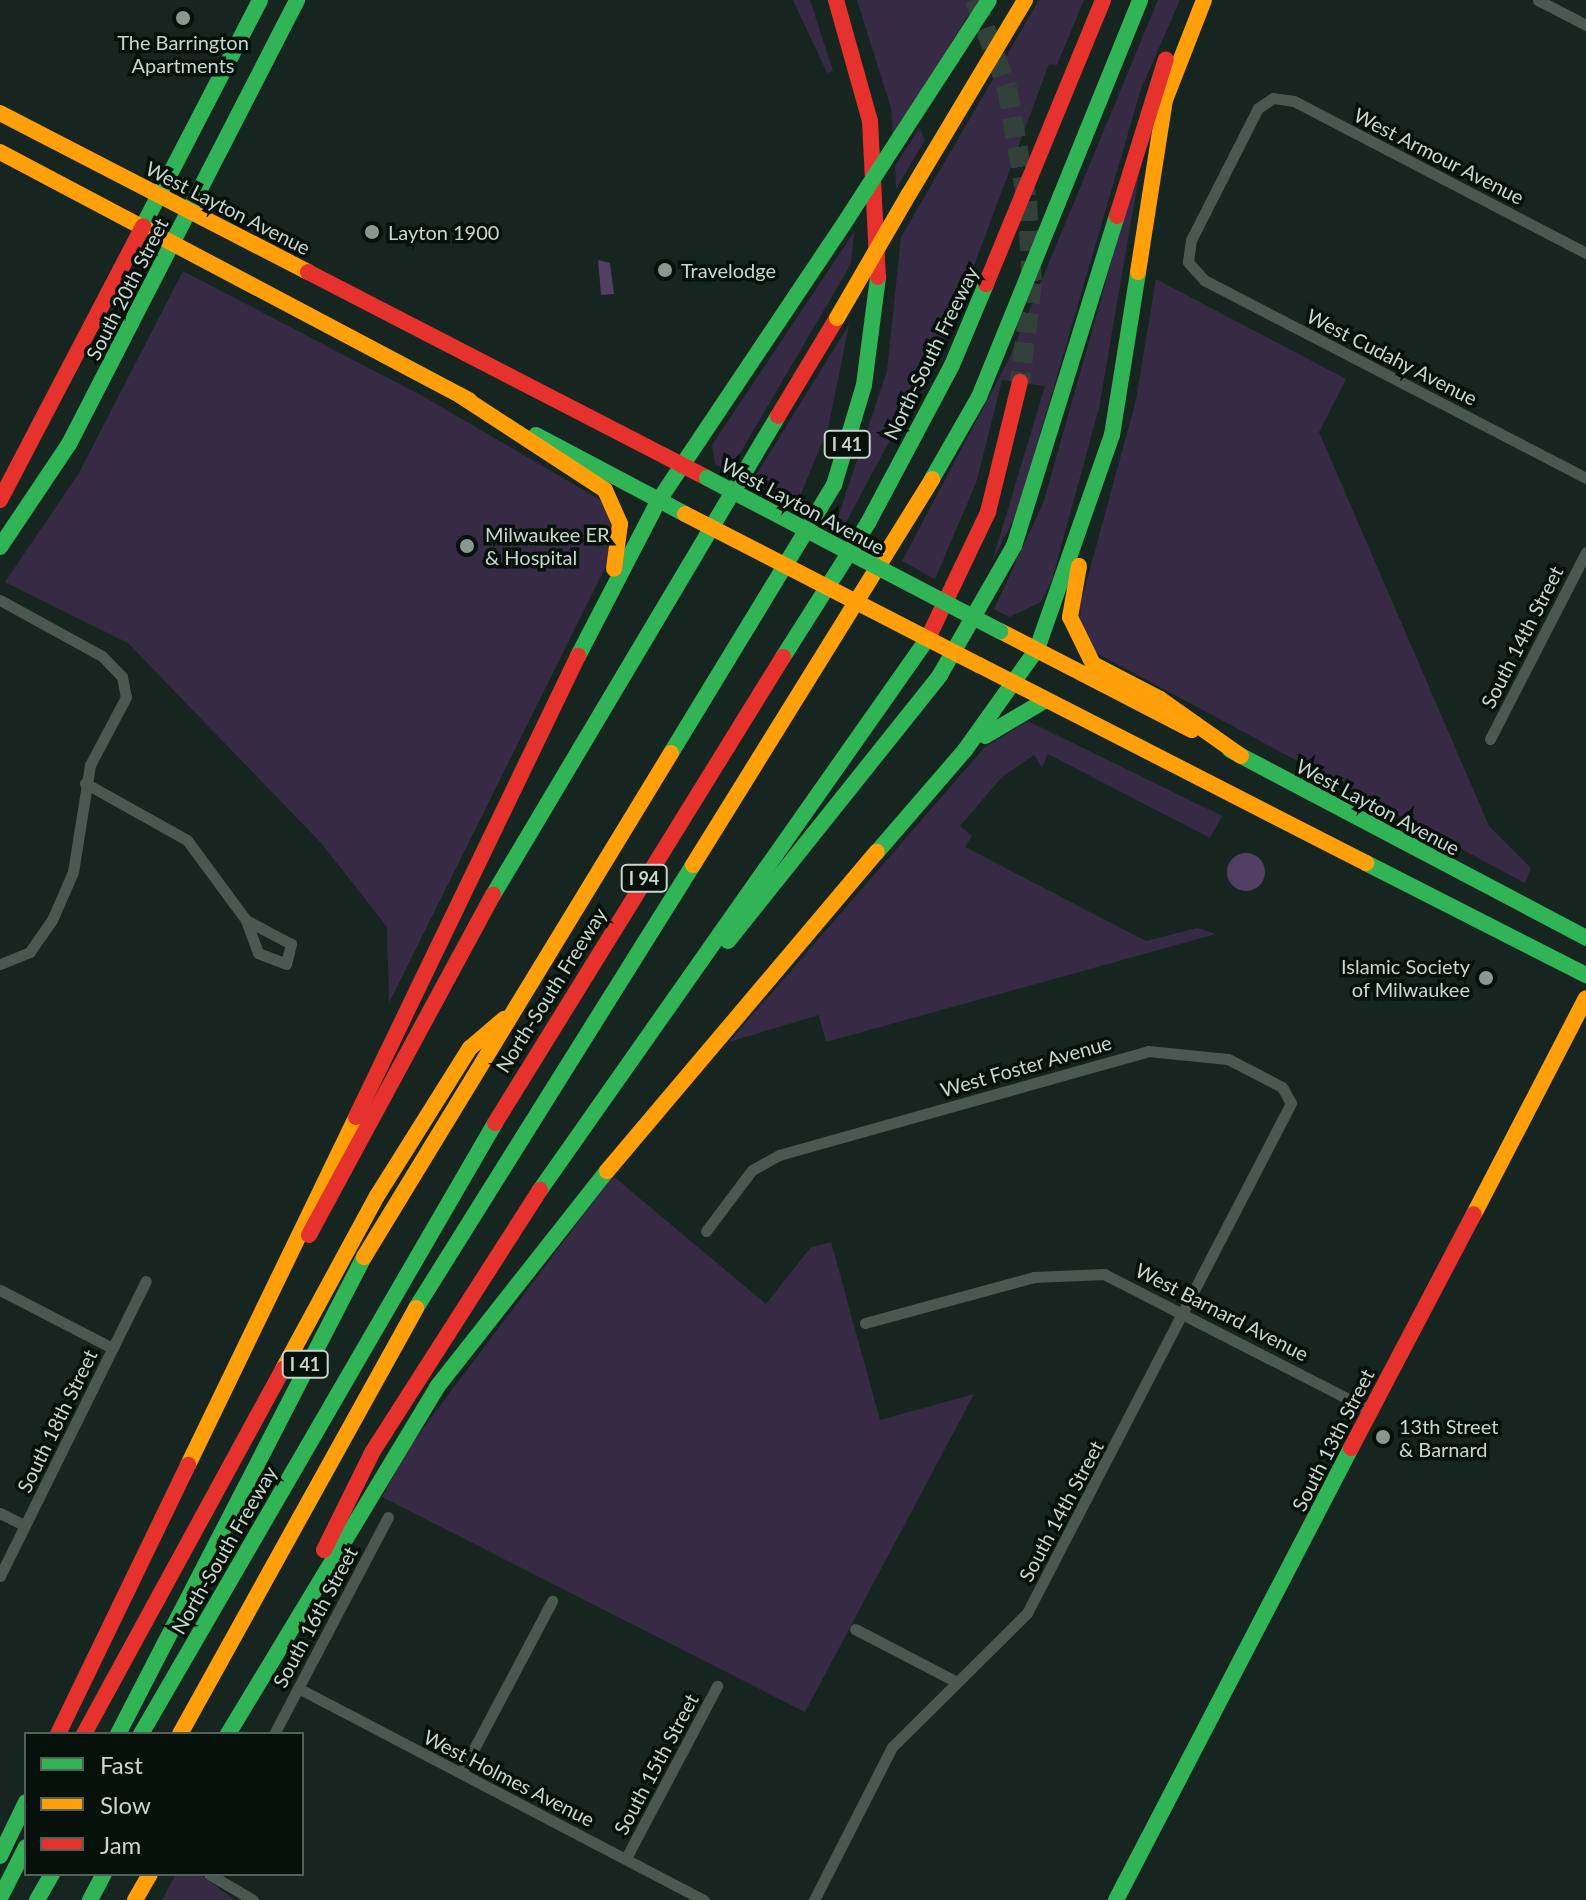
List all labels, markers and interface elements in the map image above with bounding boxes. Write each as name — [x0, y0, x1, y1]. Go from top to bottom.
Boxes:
marker: The Barrington Apartments — [174, 9, 192, 27]
place label: The Barrington Apartments — [117, 30, 249, 77]
street label: West Armour Avenue — [1349, 102, 1529, 210]
street label: West Layton Avenue — [141, 156, 315, 260]
street label: South 20th Street — [81, 214, 173, 364]
place label: Layton 1900 — [388, 220, 499, 244]
marker: Layton 1900 — [363, 223, 381, 241]
place label: Travelodge — [681, 258, 776, 282]
marker: Travelodge — [656, 261, 674, 279]
street label: North-South Freeway — [879, 262, 983, 444]
street label: West Cudahy Avenue — [1302, 303, 1482, 411]
road number: I 41 — [823, 430, 871, 458]
street label: West Layton Avenue — [717, 453, 889, 559]
place label: Milwaukee ER & Hospital — [485, 522, 610, 569]
marker: Milwaukee ER & Hospital — [456, 535, 478, 557]
street label: South 14th Street — [1476, 562, 1568, 712]
street label: West Layton Avenue — [1292, 754, 1464, 860]
road number: I 94 — [620, 864, 668, 892]
street label: North-South Freeway — [490, 903, 612, 1077]
place label: Islamic Society of Milwaukee — [1341, 954, 1470, 1001]
marker: Islamic Society of Milwaukee — [1477, 969, 1495, 987]
street label: West Foster Avenue — [937, 1030, 1115, 1102]
street label: West Barnard Avenue — [1131, 1258, 1313, 1366]
street label: South 18th Street — [12, 1346, 102, 1496]
road number: I 41 — [281, 1350, 329, 1378]
street label: South 13th Street — [1287, 1365, 1379, 1515]
place label: 13th Street & Barnard — [1399, 1414, 1498, 1461]
marker: 13th Street & Barnard — [1374, 1428, 1392, 1446]
street label: South 14th Street — [1014, 1436, 1108, 1586]
street label: North-South Freeway — [166, 1462, 282, 1638]
street label: South 16th Street — [268, 1542, 362, 1692]
street label: South 15th Street — [609, 1689, 703, 1839]
street label: West Holmes Avenue — [419, 1724, 599, 1832]
legend — [24, 1732, 304, 1876]
text: Fast — [100, 1750, 143, 1779]
text: Slow — [100, 1790, 151, 1819]
text: Jam — [100, 1830, 141, 1859]

